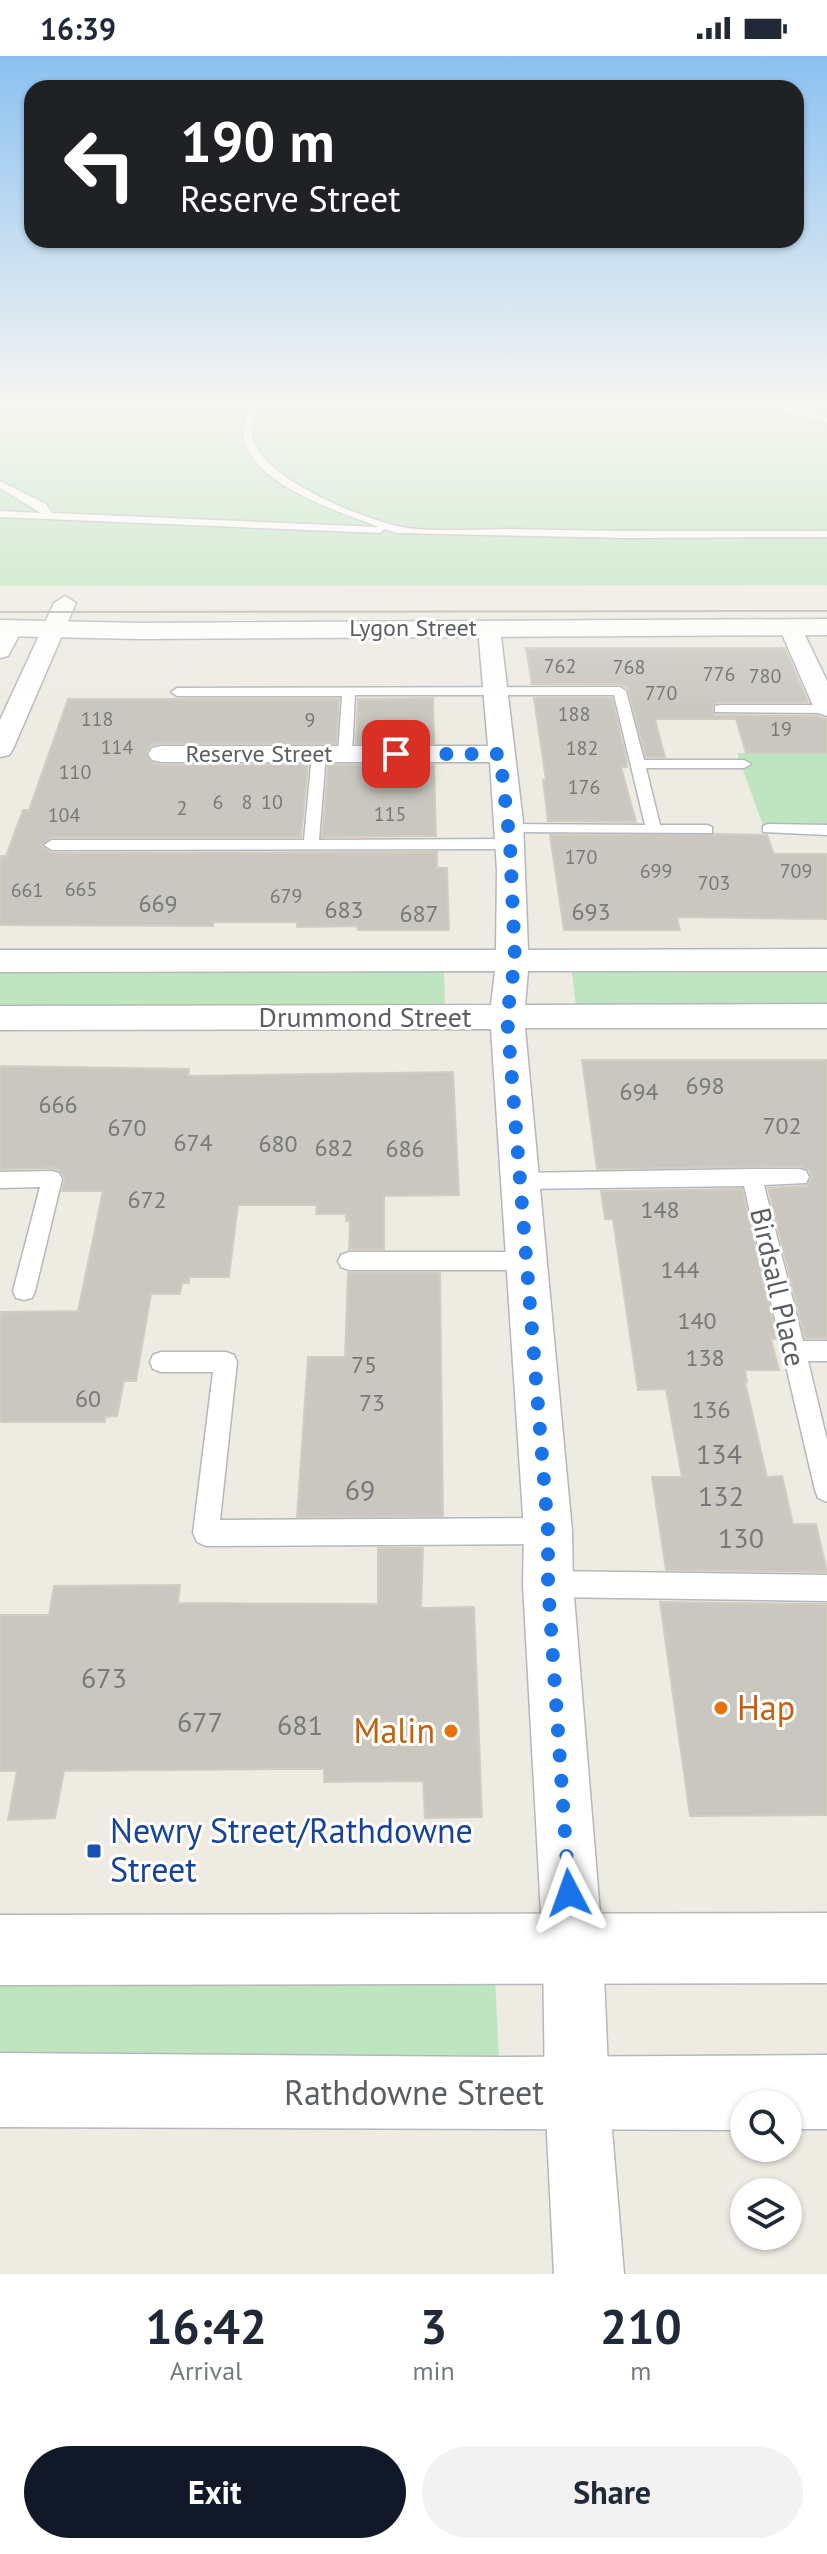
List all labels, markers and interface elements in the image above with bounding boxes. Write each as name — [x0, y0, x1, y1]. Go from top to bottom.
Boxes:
text: 16:39 — [40, 9, 116, 48]
text: 190 m — [180, 105, 335, 177]
icon: left — [48, 112, 152, 216]
text: Reserve Street — [180, 175, 400, 222]
street label: Lygon Street — [349, 612, 477, 643]
house number: 762 — [544, 653, 576, 679]
house number: 768 — [613, 654, 645, 680]
house number: 776 — [703, 661, 735, 687]
house number: 780 — [749, 663, 781, 689]
house number: 770 — [645, 680, 677, 706]
house number: 188 — [558, 701, 590, 727]
house number: 118 — [81, 706, 113, 732]
house number: 9 — [305, 707, 315, 733]
house number: 19 — [770, 716, 792, 742]
pin — [362, 720, 430, 788]
icon: arrive — [374, 732, 418, 776]
house number: 114 — [101, 734, 133, 760]
house number: 182 — [566, 735, 598, 761]
street label: Reserve Street — [186, 738, 332, 769]
house number: 110 — [59, 759, 91, 785]
house number: 176 — [568, 774, 600, 800]
house number: 6 — [213, 789, 223, 815]
house number: 8 — [242, 789, 252, 815]
house number: 10 — [261, 789, 283, 815]
house number: 2 — [177, 795, 187, 821]
house number: 115 — [374, 801, 406, 827]
house number: 104 — [48, 802, 80, 828]
house number: 170 — [565, 844, 597, 870]
house number: 699 — [640, 858, 672, 884]
house number: 709 — [780, 858, 812, 884]
house number: 703 — [698, 870, 730, 896]
house number: 665 — [65, 876, 97, 902]
house number: 661 — [11, 877, 43, 903]
house number: 679 — [270, 883, 302, 909]
house number: 669 — [138, 888, 178, 919]
house number: 683 — [324, 894, 364, 925]
house number: 693 — [571, 896, 611, 927]
house number: 687 — [399, 898, 439, 929]
street label: Drummond Street — [259, 998, 472, 1035]
house number: 698 — [685, 1070, 725, 1101]
house number: 694 — [619, 1076, 659, 1107]
house number: 666 — [38, 1089, 78, 1120]
house number: 702 — [762, 1110, 802, 1141]
house number: 670 — [107, 1112, 147, 1143]
house number: 674 — [173, 1127, 213, 1158]
house number: 680 — [258, 1128, 298, 1159]
house number: 682 — [314, 1132, 354, 1163]
house number: 686 — [385, 1133, 425, 1164]
house number: 672 — [127, 1184, 167, 1215]
house number: 148 — [640, 1194, 680, 1225]
street label: Birdsall Place — [742, 1204, 815, 1370]
house number: 144 — [660, 1254, 700, 1285]
house number: 140 — [677, 1305, 717, 1336]
house number: 138 — [685, 1342, 725, 1373]
house number: 75 — [351, 1349, 377, 1380]
house number: 60 — [75, 1383, 101, 1414]
house number: 73 — [359, 1387, 385, 1418]
house number: 136 — [691, 1394, 731, 1425]
house number: 134 — [696, 1435, 742, 1472]
house number: 69 — [345, 1471, 375, 1508]
house number: 132 — [698, 1477, 744, 1514]
house number: 130 — [718, 1519, 764, 1556]
house number: 673 — [81, 1659, 127, 1696]
place label: Hap — [737, 1685, 795, 1729]
marker: Hap — [712, 1699, 730, 1717]
house number: 677 — [177, 1703, 223, 1740]
house number: 681 — [277, 1706, 323, 1743]
place label: Malin — [354, 1708, 435, 1752]
marker: Malin — [442, 1722, 460, 1740]
place label: Newry Street/Rathdowne Street — [110, 1808, 473, 1891]
marker: Newry Street/Rathdowne Street — [85, 1842, 103, 1860]
position arrow — [527, 1851, 611, 1935]
street label: Rathdowne Street — [284, 2070, 544, 2114]
map controls — [730, 2090, 802, 2250]
button: search — [730, 2090, 802, 2162]
button: layers — [730, 2178, 802, 2250]
text: 16:42 — [145, 2295, 267, 2357]
text: 3 — [420, 2295, 447, 2357]
text: 210 — [600, 2295, 682, 2357]
text: Arrival — [170, 2354, 243, 2387]
text: min — [412, 2354, 455, 2387]
text: m — [630, 2354, 651, 2387]
button: Exit — [24, 2446, 406, 2538]
button: Share — [422, 2446, 803, 2538]

